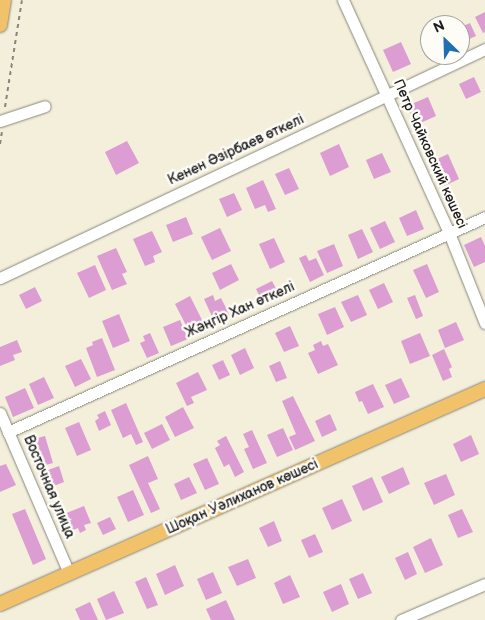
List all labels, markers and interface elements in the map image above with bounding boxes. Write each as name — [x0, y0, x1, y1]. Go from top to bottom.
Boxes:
north arrow — [420, 15, 470, 65]
text: N — [431, 17, 447, 37]
street label: Петр Чайковский көшесі — [389, 77, 471, 231]
street label: Кенен Әзірбаев өткелі — [165, 111, 307, 189]
street label: Жәңгір Хан өткелі — [183, 278, 297, 342]
street label: Восточная улица — [20, 433, 78, 541]
street label: Шоқан Уәлиханов көшесі — [163, 456, 321, 538]

